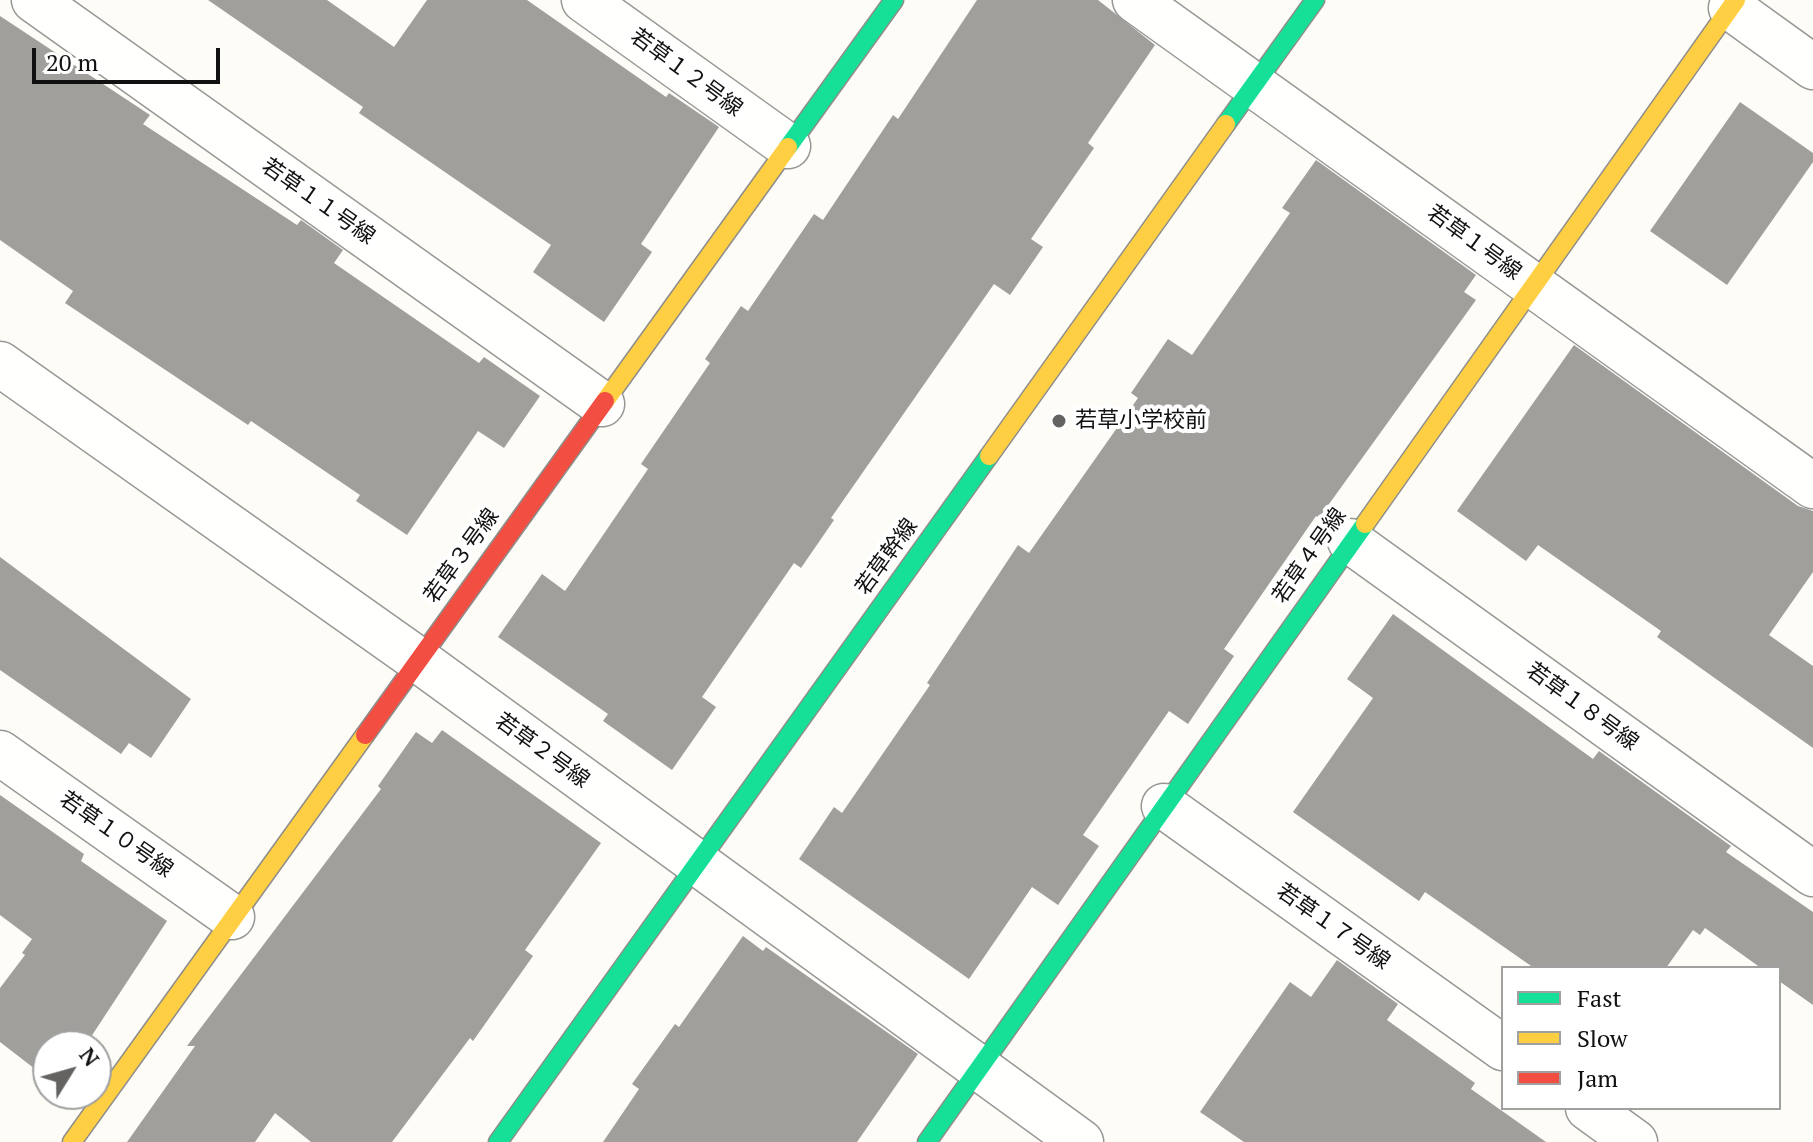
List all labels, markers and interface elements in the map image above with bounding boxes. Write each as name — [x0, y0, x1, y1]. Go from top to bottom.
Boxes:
street label: 若草１２号線 — [625, 24, 747, 122]
scale bar — [36, 32, 224, 82]
text: 20 m — [46, 46, 98, 78]
street label: 若草１１号線 — [256, 153, 380, 251]
street label: 若草１号線 — [1422, 200, 1526, 286]
place label: 若草小学校前 — [1075, 408, 1207, 434]
marker: 若草小学校前 — [1050, 412, 1068, 430]
street label: 若草４号線 — [1268, 503, 1352, 609]
street label: 若草３号線 — [419, 504, 505, 608]
street label: 若草幹線 — [850, 514, 924, 600]
street label: 若草１８号線 — [1521, 658, 1643, 756]
street label: 若草２号線 — [490, 708, 594, 794]
street label: 若草１０号線 — [54, 786, 178, 884]
street label: 若草１７号線 — [1271, 878, 1395, 976]
legend — [1501, 966, 1781, 1110]
text: Fast — [1577, 982, 1621, 1014]
text: Slow — [1577, 1022, 1628, 1054]
north arrow — [32, 1030, 112, 1110]
text: N — [73, 1041, 107, 1072]
text: Jam — [1577, 1062, 1618, 1094]

